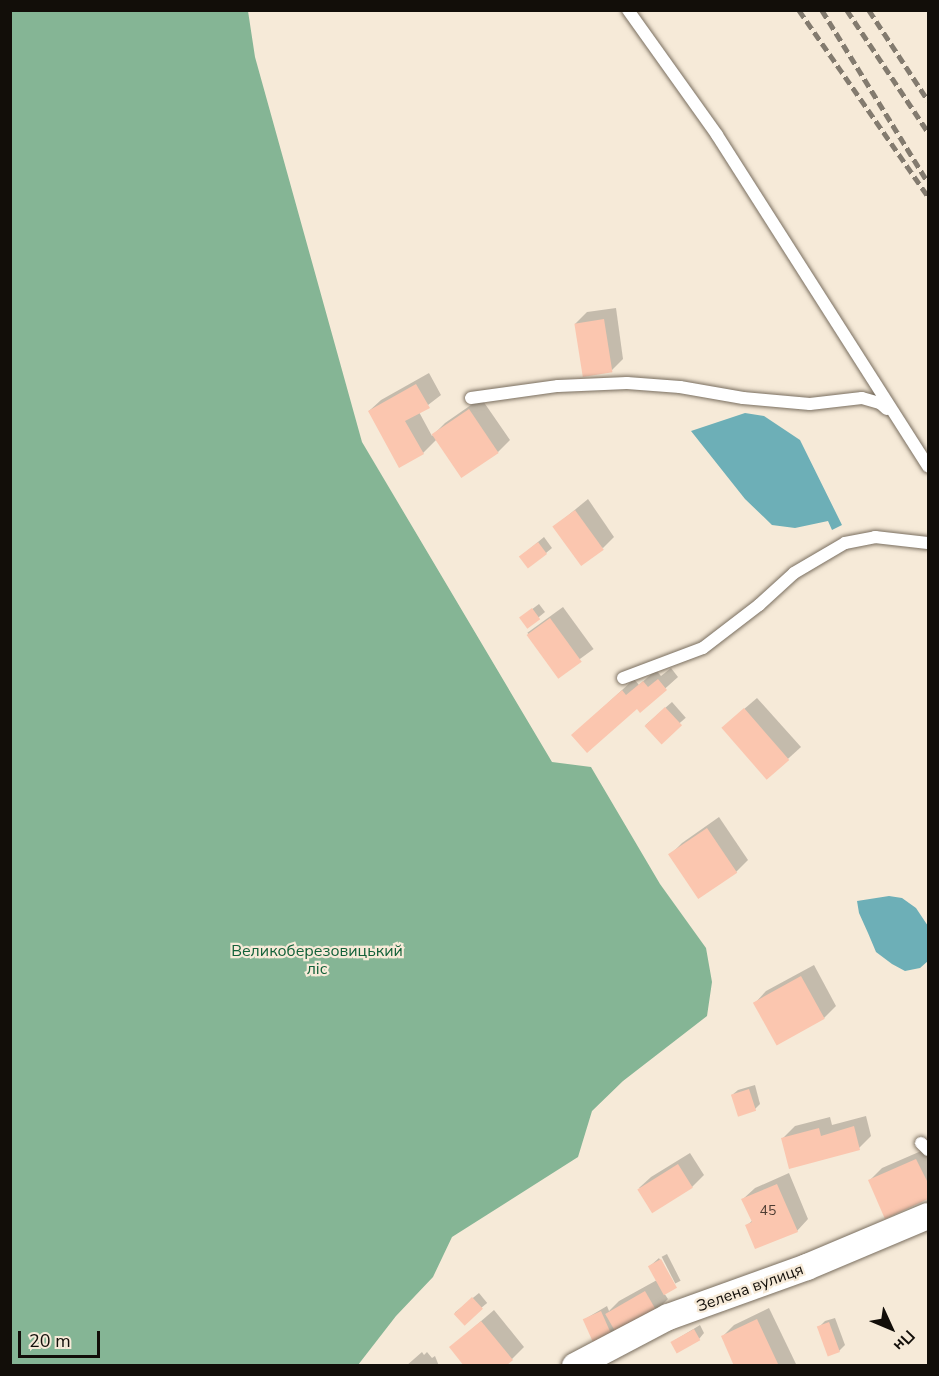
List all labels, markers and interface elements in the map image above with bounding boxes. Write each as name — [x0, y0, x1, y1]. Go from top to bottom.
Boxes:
park label: Великоберезовицький ліс — [231, 941, 403, 979]
house number: 45 — [760, 1203, 776, 1219]
street label: Зелена вулиця — [694, 1260, 806, 1316]
north arrow — [861, 1298, 921, 1358]
scale bar — [21, 1319, 104, 1357]
text: Пн — [888, 1325, 920, 1356]
text: 20 m — [29, 1329, 71, 1353]

